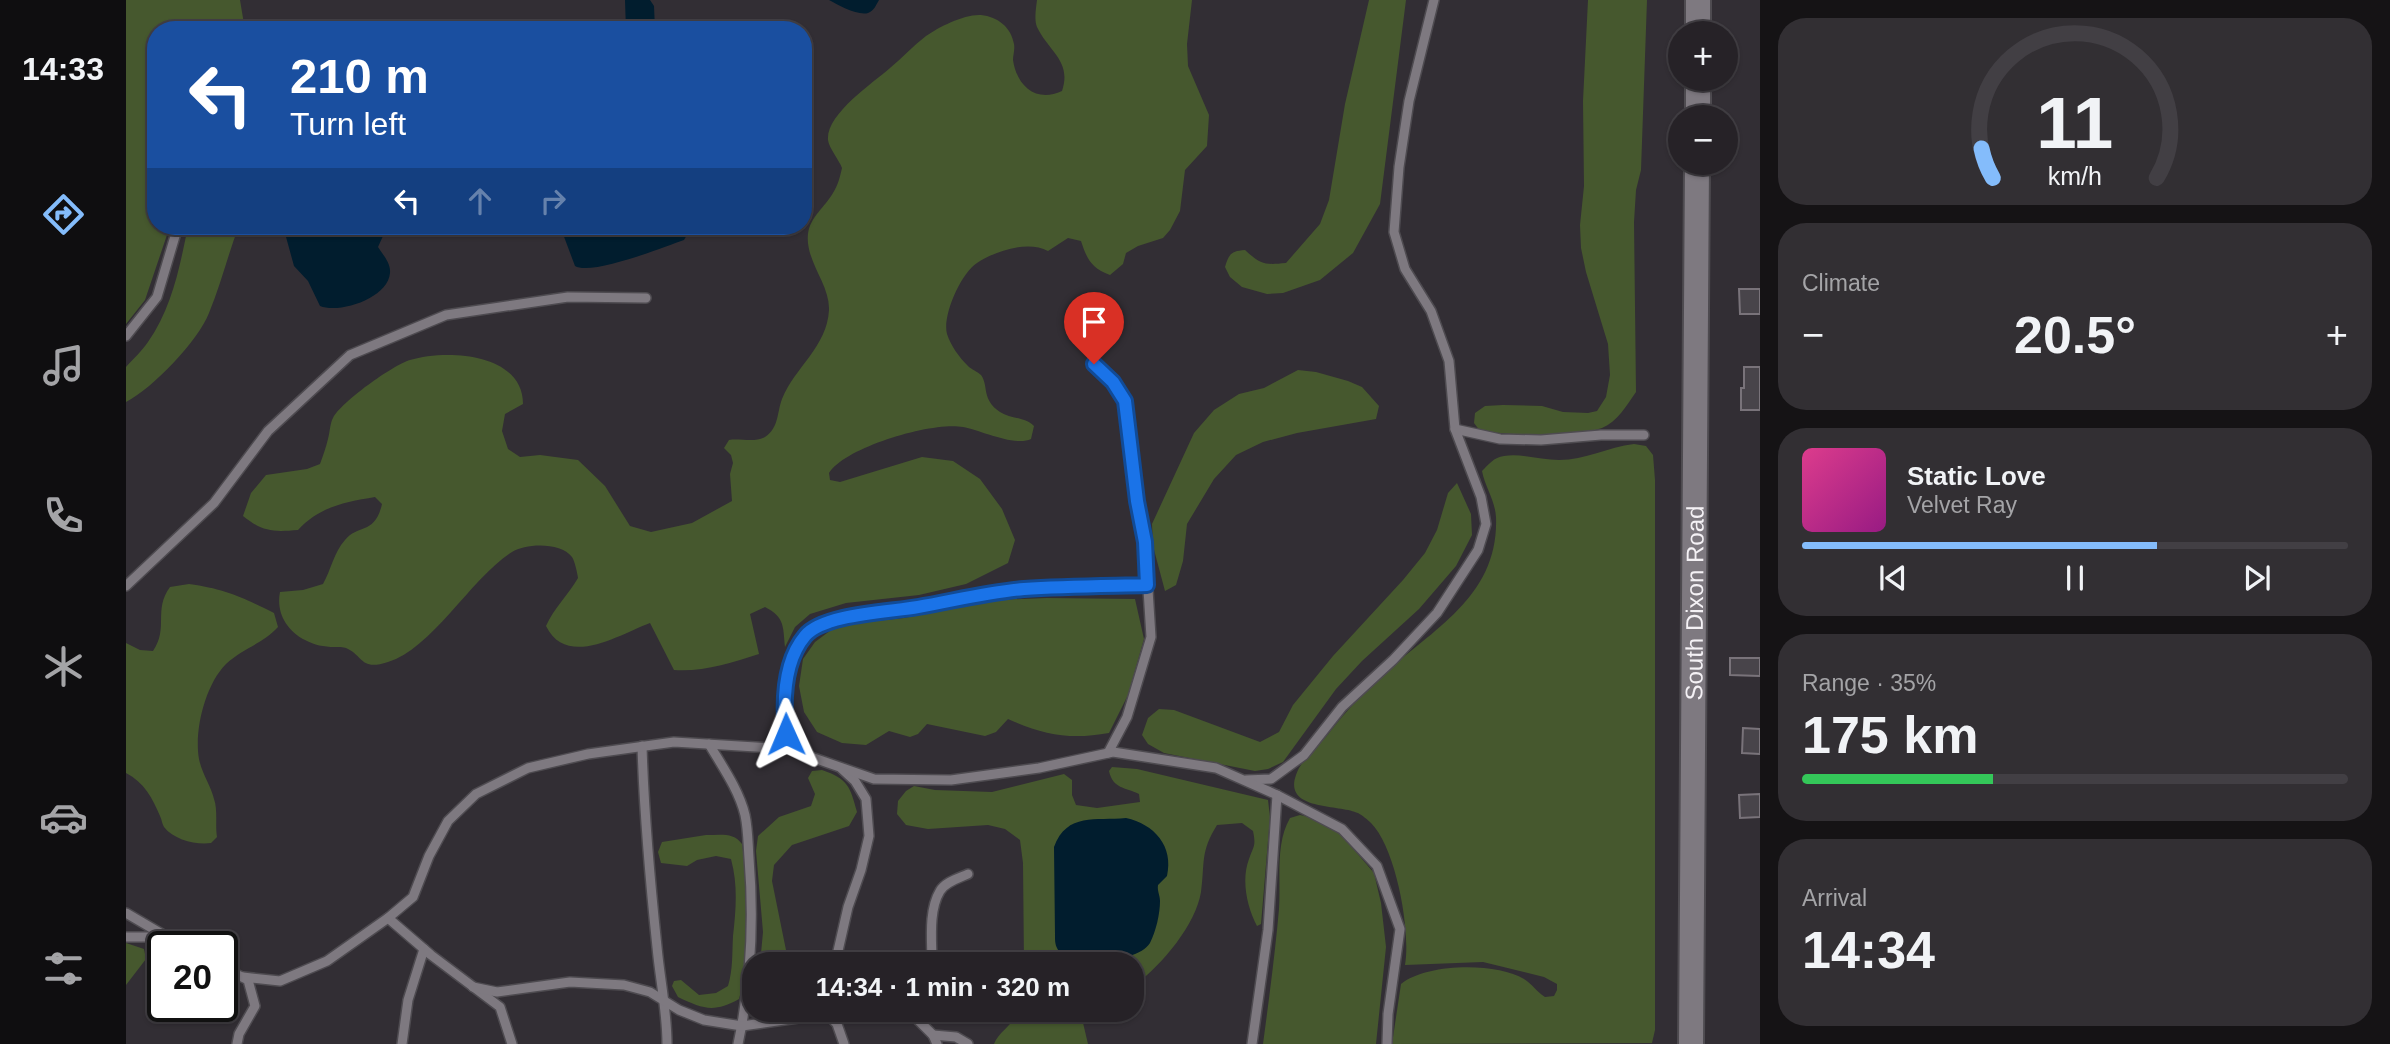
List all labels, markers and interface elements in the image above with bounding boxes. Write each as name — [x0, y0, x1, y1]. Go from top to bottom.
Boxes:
map controls — [1668, 21, 1738, 175]
button: + — [1668, 21, 1738, 91]
icon: left — [175, 49, 266, 140]
text: 210 m — [290, 49, 429, 103]
text: 14:33 — [22, 51, 104, 87]
text: 11 — [2037, 82, 2113, 163]
button: − — [1668, 105, 1738, 175]
text: Turn left — [290, 106, 406, 142]
text: km/h — [2048, 161, 2102, 189]
icon: left — [388, 182, 426, 220]
icon: ahead — [461, 182, 499, 220]
icon: right — [534, 182, 572, 220]
icon: directions — [39, 190, 88, 239]
text: Climate — [1802, 270, 1880, 296]
pin — [1064, 292, 1124, 364]
icon: arrive — [1075, 303, 1113, 341]
text: 20.5° — [2014, 306, 2136, 364]
text: − — [1802, 314, 1824, 356]
text: + — [2326, 314, 2348, 356]
icon: music — [39, 341, 88, 390]
text: Static Love — [1907, 461, 2046, 491]
icon: phone — [39, 491, 88, 540]
text: Velvet Ray — [1907, 492, 2017, 518]
street label: South Dixon Road — [1680, 505, 1708, 701]
icon: previous — [1874, 559, 1912, 597]
icon: pause — [2056, 559, 2094, 597]
icon: next — [2238, 559, 2276, 597]
icon: climate — [39, 642, 88, 691]
text: Range · 35% — [1802, 670, 1936, 696]
position arrow — [749, 697, 823, 771]
text: 175 km — [1802, 706, 1978, 764]
icon: car — [39, 793, 88, 842]
text: Arrival — [1802, 885, 1867, 911]
text: 14:34 — [1802, 921, 1935, 979]
speed limit sign: 20 — [147, 931, 238, 1022]
icon: filters — [39, 944, 88, 993]
text: 14:34 · 1 min · 320 m — [816, 972, 1070, 1002]

